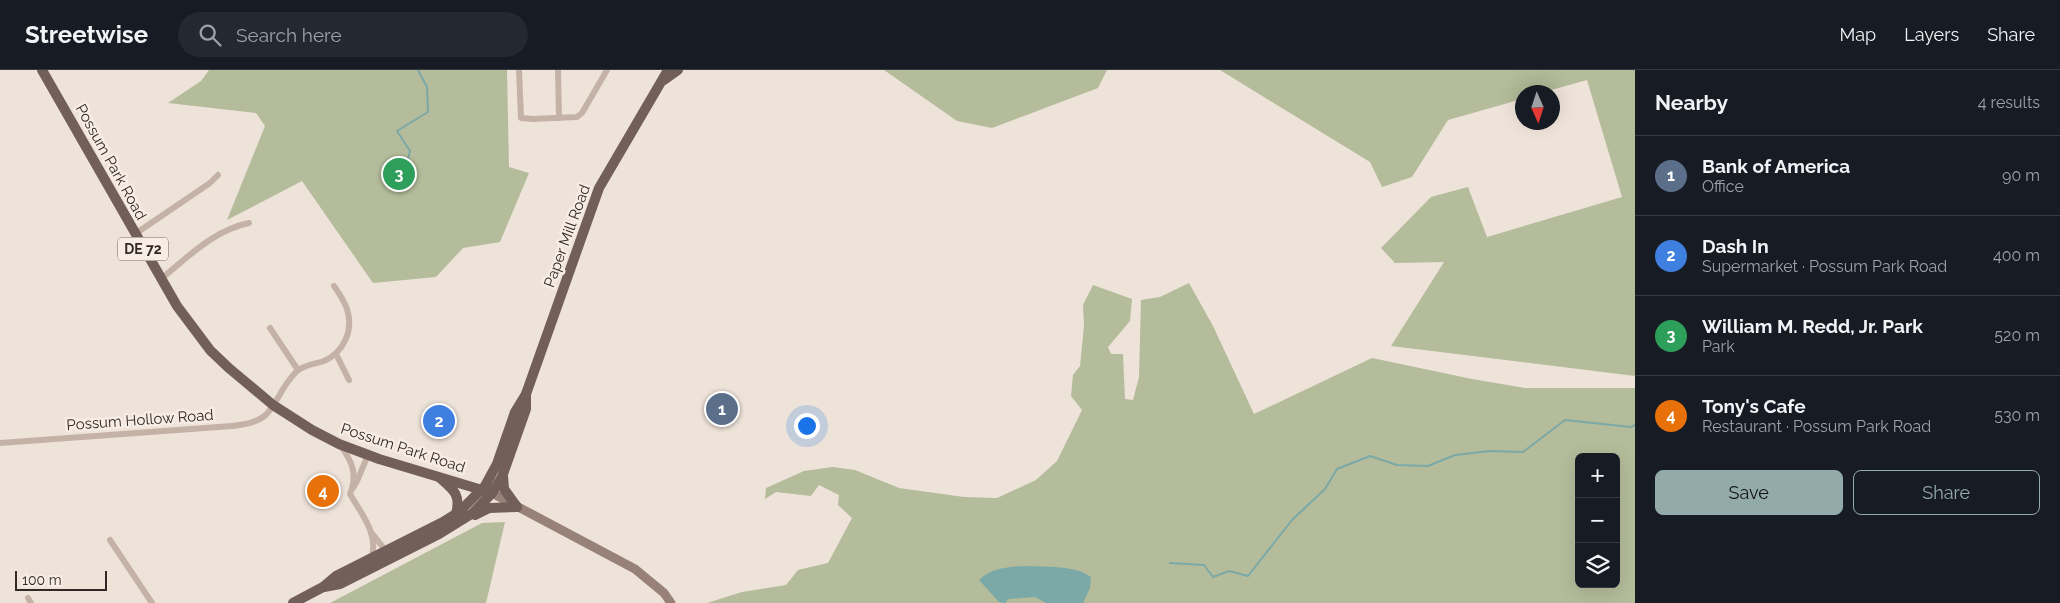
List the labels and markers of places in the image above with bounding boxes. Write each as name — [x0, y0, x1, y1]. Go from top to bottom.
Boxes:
pin: 3 — [383, 155, 415, 193]
pin: 1 — [706, 390, 738, 428]
pin: 2 — [423, 402, 455, 440]
pin: 4 — [307, 472, 339, 510]

